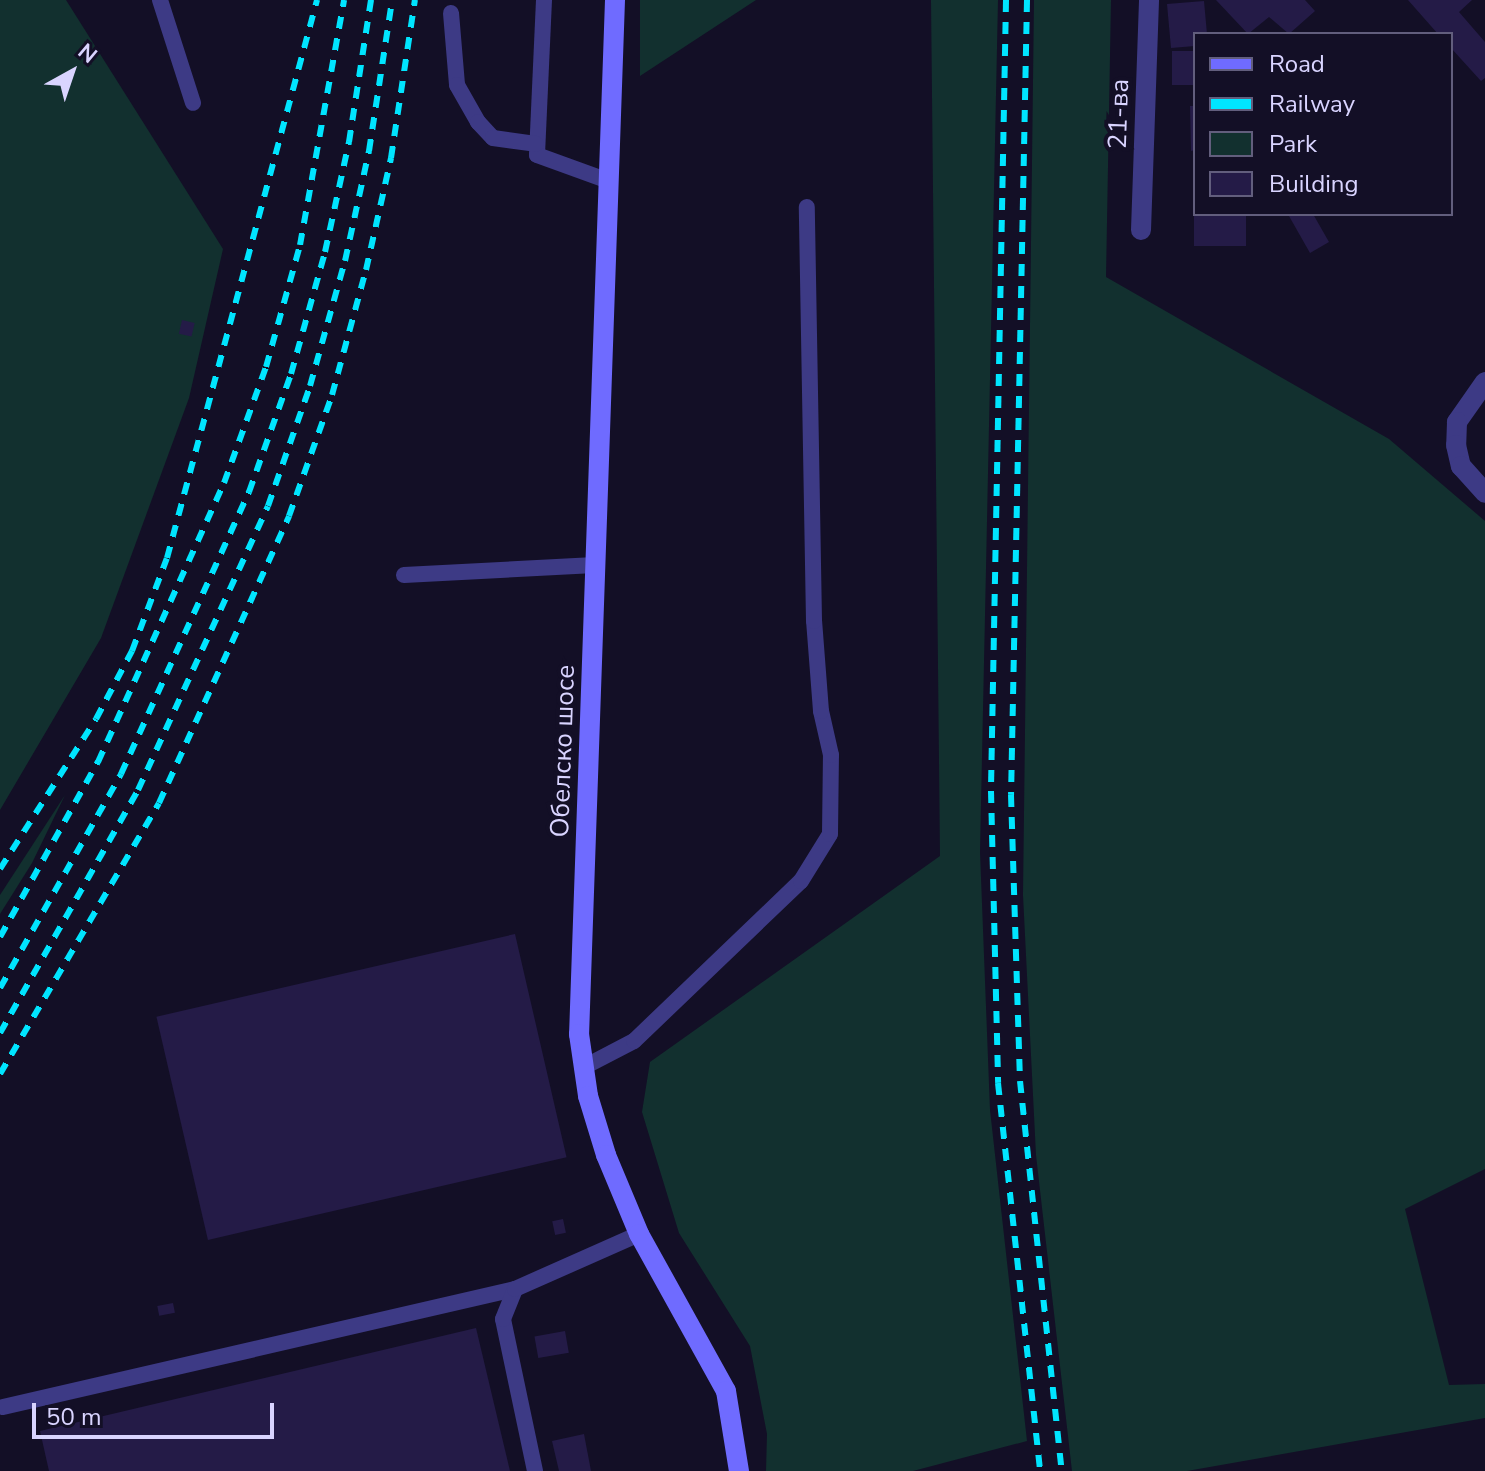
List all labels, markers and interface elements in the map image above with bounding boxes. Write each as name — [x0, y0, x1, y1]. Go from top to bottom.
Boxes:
north arrow — [32, 32, 112, 112]
legend — [1193, 32, 1453, 216]
text: N — [71, 37, 103, 70]
text: Road — [1269, 48, 1325, 80]
street label: 21-ва — [1102, 78, 1136, 150]
text: Railway — [1269, 88, 1355, 120]
text: Park — [1269, 128, 1317, 160]
text: Building — [1269, 168, 1359, 200]
street label: Обелско шосе — [544, 664, 582, 838]
scale bar — [36, 1387, 278, 1437]
text: 50 m — [46, 1401, 102, 1433]

